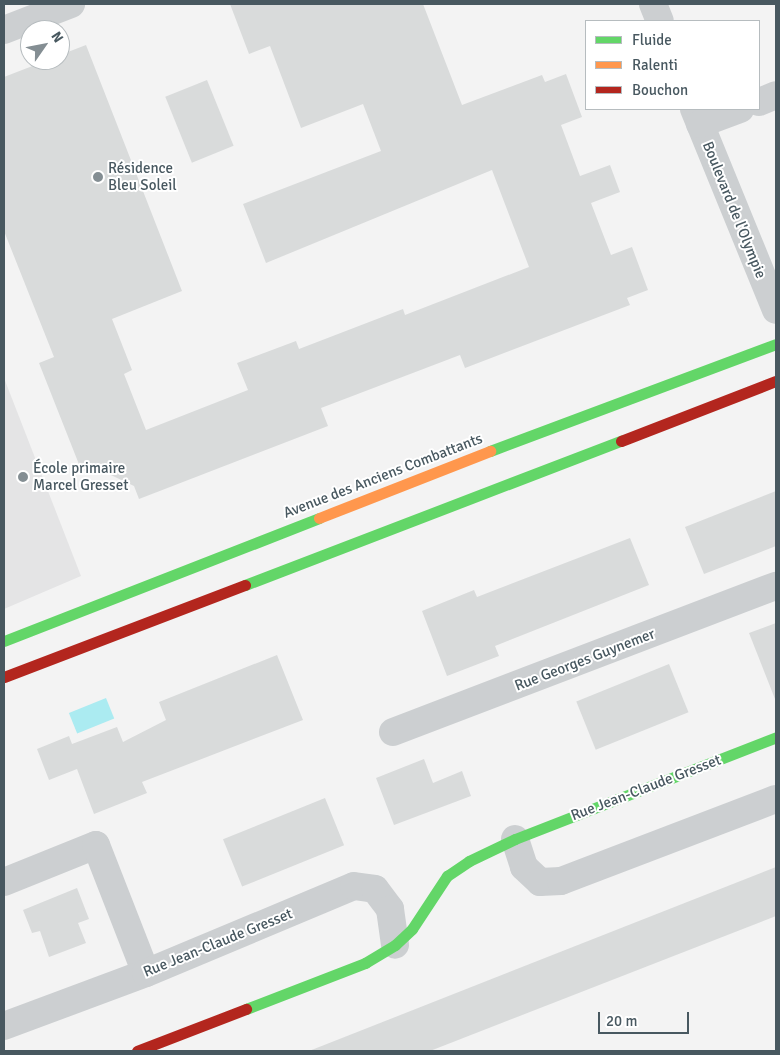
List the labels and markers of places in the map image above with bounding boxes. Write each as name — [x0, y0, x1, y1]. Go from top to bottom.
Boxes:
place label: Résidence Bleu Soleil — [108, 159, 177, 194]
marker: Résidence Bleu Soleil — [92, 171, 104, 183]
place label: École primaire Marcel Gresset — [33, 459, 128, 494]
marker: École primaire Marcel Gresset — [17, 471, 29, 483]

